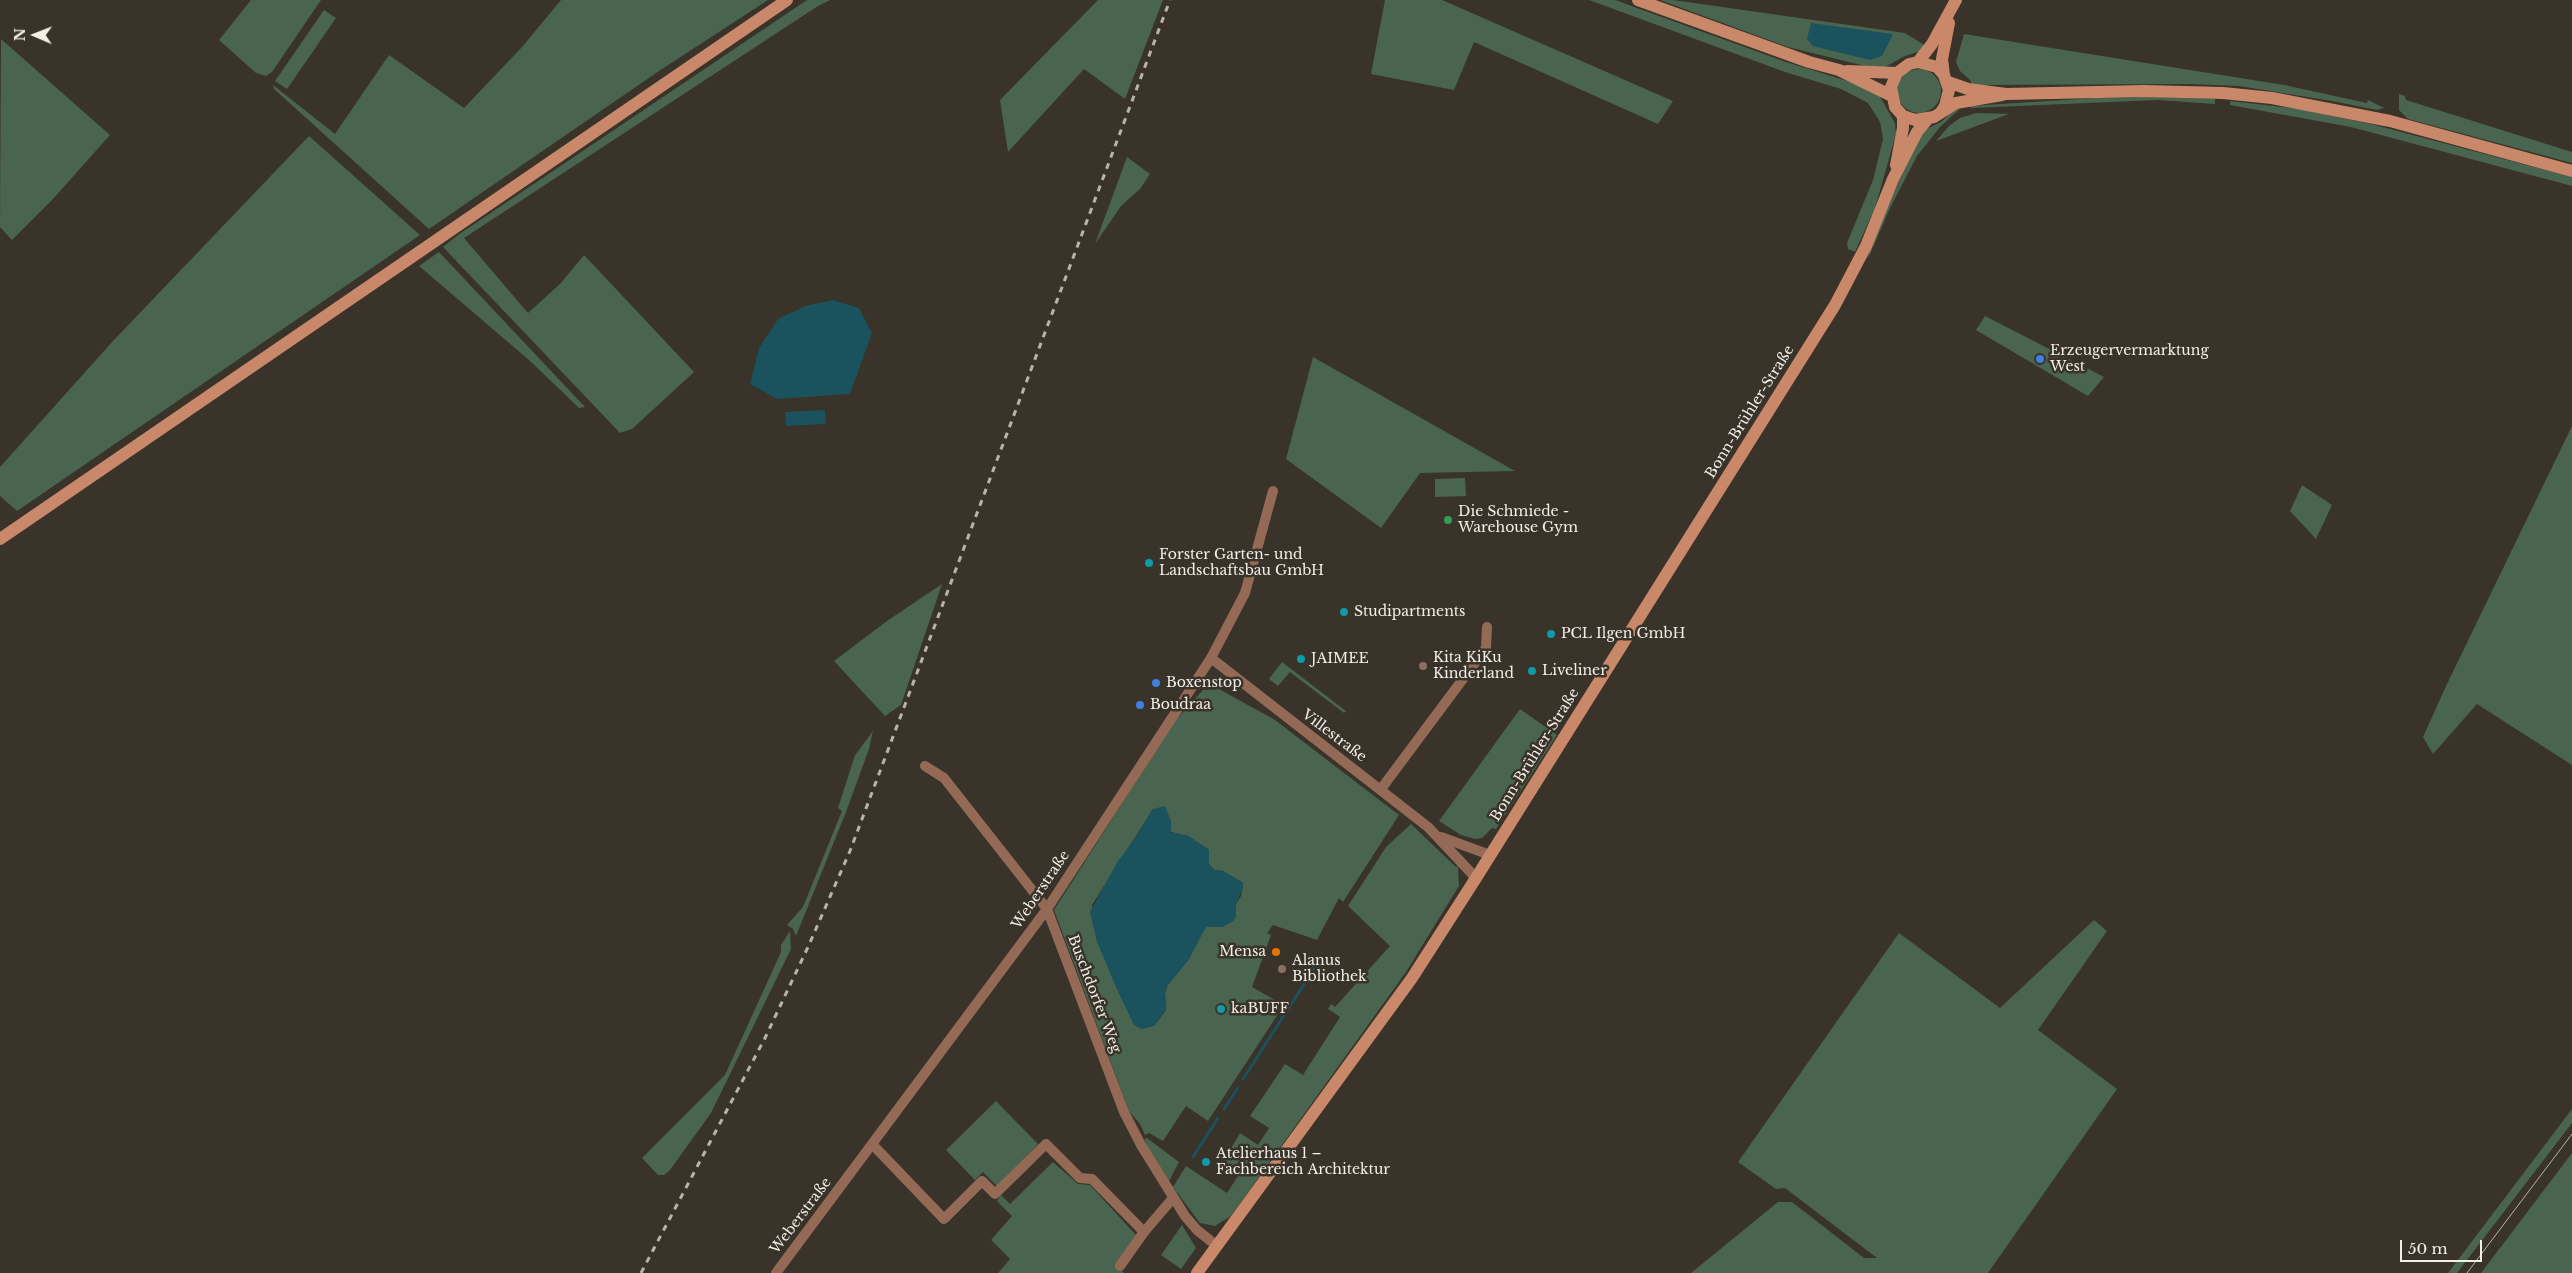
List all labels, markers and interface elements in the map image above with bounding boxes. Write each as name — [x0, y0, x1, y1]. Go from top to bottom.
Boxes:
north arrow — [10, 10, 60, 60]
text: N — [11, 28, 29, 41]
street label: Bonn-Brühler-Straße — [1702, 342, 1798, 482]
place label: Erzeugervermarktung West — [2050, 343, 2209, 376]
marker: Erzeugervermarktung West — [2034, 353, 2046, 365]
place label: Die Schmiede - Warehouse Gym — [1458, 504, 1578, 536]
marker: Die Schmiede - Warehouse Gym — [1442, 514, 1454, 526]
place label: Forster Garten- und Landschaftsbau GmbH — [1159, 547, 1324, 580]
marker: Forster Garten- und Landschaftsbau GmbH — [1143, 557, 1155, 569]
place label: Studipartments — [1354, 604, 1465, 620]
marker: Studipartments — [1338, 606, 1350, 618]
place label: PCL Ilgen GmbH — [1561, 626, 1685, 642]
marker: PCL Ilgen GmbH — [1545, 628, 1557, 640]
place label: Kita KiKu Kinderland — [1433, 650, 1514, 682]
place label: JAIMEE — [1311, 651, 1369, 667]
marker: JAIMEE — [1295, 653, 1307, 665]
marker: Kita KiKu Kinderland — [1417, 660, 1429, 672]
place label: Liveliner — [1542, 663, 1607, 679]
marker: Liveliner — [1526, 665, 1538, 677]
place label: Boxenstop — [1166, 675, 1242, 691]
marker: Boxenstop — [1150, 677, 1162, 689]
street label: Bonn-Brühler-Straße — [1487, 685, 1583, 825]
place label: Boudraa — [1150, 697, 1211, 713]
marker: Boudraa — [1134, 699, 1146, 711]
street label: Villestraße — [1298, 706, 1370, 766]
street label: Weberstraße — [1009, 848, 1073, 932]
street label: Buschdorfer Weg — [1064, 933, 1124, 1055]
place label: Mensa — [1219, 944, 1266, 960]
marker: Mensa — [1270, 946, 1282, 958]
place label: Alanus Bibliothek — [1292, 953, 1367, 986]
marker: Alanus Bibliothek — [1276, 963, 1288, 975]
place label: kaBUFF — [1231, 1001, 1289, 1017]
marker: kaBUFF — [1215, 1003, 1227, 1015]
place label: Atelierhaus 1 – Fachbereich Architektur — [1216, 1146, 1390, 1178]
marker: Atelierhaus 1 – Fachbereich Architektur — [1200, 1156, 1212, 1168]
street label: Weberstraße — [767, 1175, 835, 1257]
scale bar — [2402, 1230, 2484, 1262]
text: 50 m — [2408, 1239, 2448, 1258]

